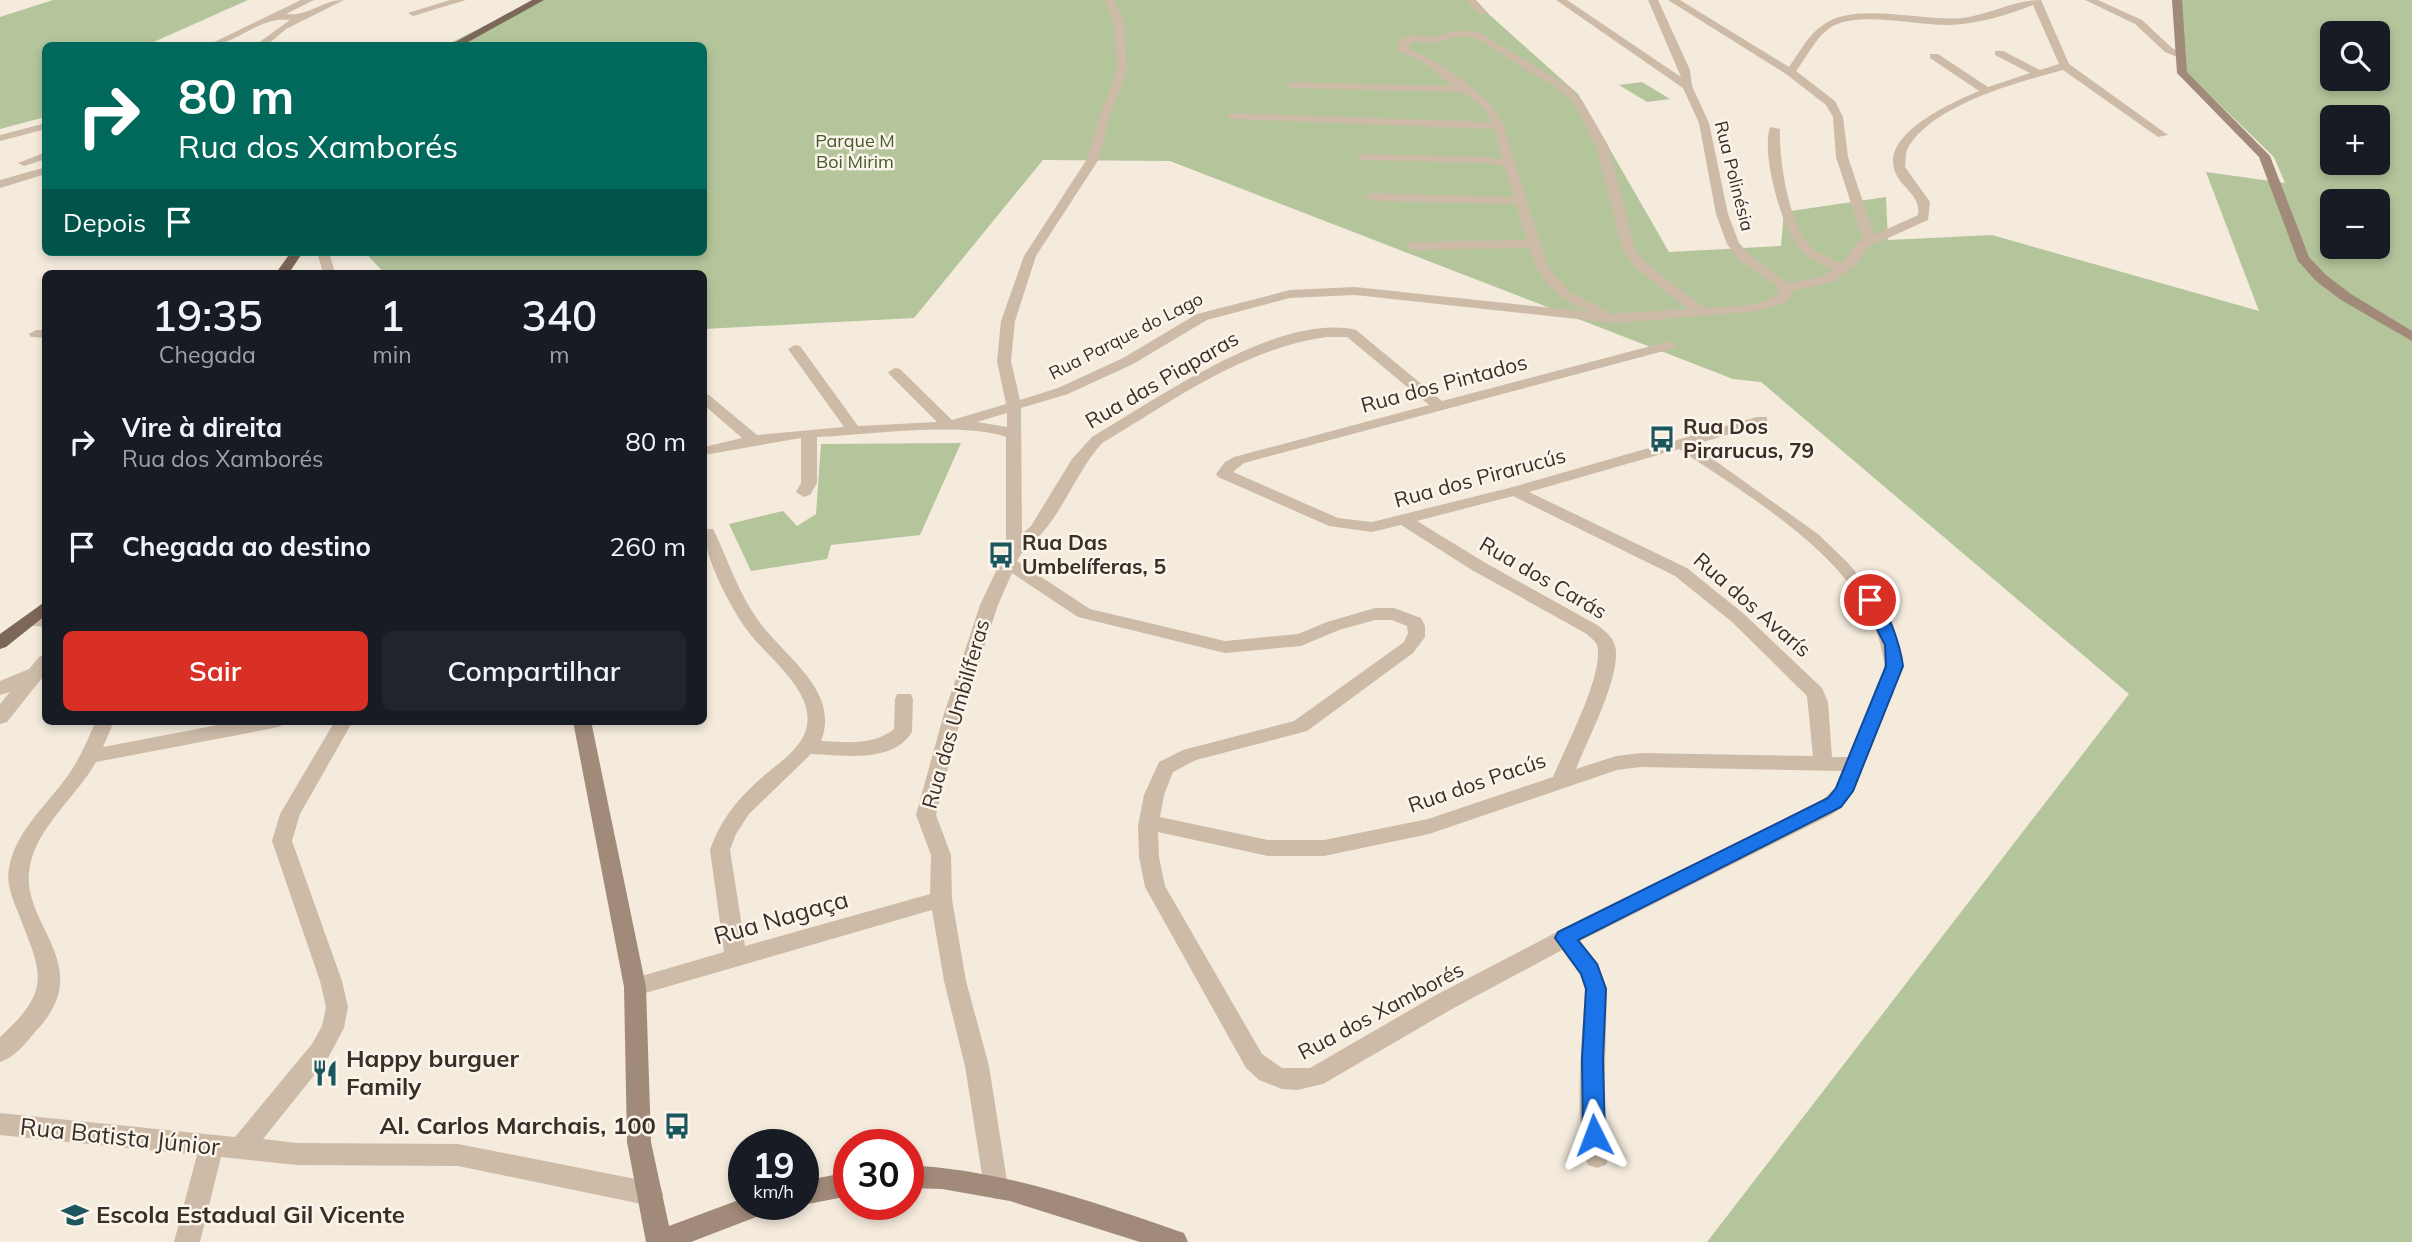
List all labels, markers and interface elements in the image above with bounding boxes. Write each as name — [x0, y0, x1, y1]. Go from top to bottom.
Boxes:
map controls — [2320, 21, 2390, 259]
button: search — [2320, 21, 2390, 91]
text: 80 m — [178, 65, 294, 126]
icon: right — [63, 70, 154, 161]
button: + — [2320, 105, 2390, 175]
street label: Rua Polinésia — [1710, 118, 1759, 233]
text: Rua dos Xamborés — [178, 126, 458, 166]
park label: Parque M Boi Mirim — [815, 129, 895, 173]
button: − — [2320, 189, 2390, 259]
icon: arrive — [160, 203, 198, 241]
text: Depois — [63, 206, 146, 239]
street label: Rua Parque do Lago — [1045, 287, 1207, 384]
text: 19:35 — [152, 289, 263, 342]
text: 1 — [379, 289, 405, 342]
text: 340 — [522, 289, 597, 342]
street label: Rua das Piaparas — [1080, 325, 1243, 434]
text: Chegada — [159, 340, 256, 369]
text: min — [372, 340, 412, 369]
text: m — [549, 340, 569, 369]
street label: Rua dos Pintados — [1358, 348, 1530, 418]
text: Vire à direita — [122, 411, 282, 444]
place label: Rua Dos Pirarucus, 79 — [1683, 413, 1814, 463]
icon: right — [63, 423, 101, 461]
bus stop icon: Rua Dos Pirarucus, 79 — [1647, 424, 1677, 454]
text: 80 m — [625, 425, 686, 458]
street label: Rua dos Pirarucús — [1391, 442, 1568, 512]
text: Rua dos Xamborés — [122, 444, 323, 473]
icon: arrive — [63, 528, 101, 566]
place label: Rua Das Umbelíferas, 5 — [1022, 529, 1166, 579]
text: Chegada ao destino — [122, 530, 371, 563]
text: 260 m — [610, 530, 686, 563]
street label: Rua dos Carás — [1475, 530, 1612, 624]
bus stop icon: Rua Das Umbelíferas, 5 — [986, 540, 1016, 570]
street label: Rua dos Avarís — [1689, 546, 1817, 662]
pin — [1840, 570, 1900, 630]
icon: arrive — [1851, 581, 1889, 619]
street label: Rua das Umbilíferas — [916, 616, 995, 811]
button: Sair — [63, 631, 368, 711]
button: Compartilhar — [382, 631, 686, 711]
street label: Rua dos Pacús — [1404, 746, 1549, 818]
street label: Rua Nagaça — [710, 884, 851, 951]
street label: Rua dos Xamborés — [1293, 955, 1468, 1065]
place label: Happy burguer Family — [346, 1043, 519, 1101]
restaurant icon: Happy burguer Family — [310, 1058, 340, 1088]
position arrow — [1557, 1098, 1631, 1172]
place label: Al. Carlos Marchais, 100 — [379, 1110, 656, 1140]
street label: Rua Batista Júnior — [19, 1111, 222, 1161]
bus stop icon: Al. Carlos Marchais, 100 — [662, 1111, 692, 1141]
speed limit sign: 30 — [833, 1129, 924, 1220]
text: 19 — [752, 1143, 795, 1187]
text: km/h — [753, 1180, 794, 1203]
place label: Escola Estadual Gil Vicente — [96, 1199, 405, 1229]
school or university icon: Escola Estadual Gil Vicente — [60, 1200, 90, 1230]

